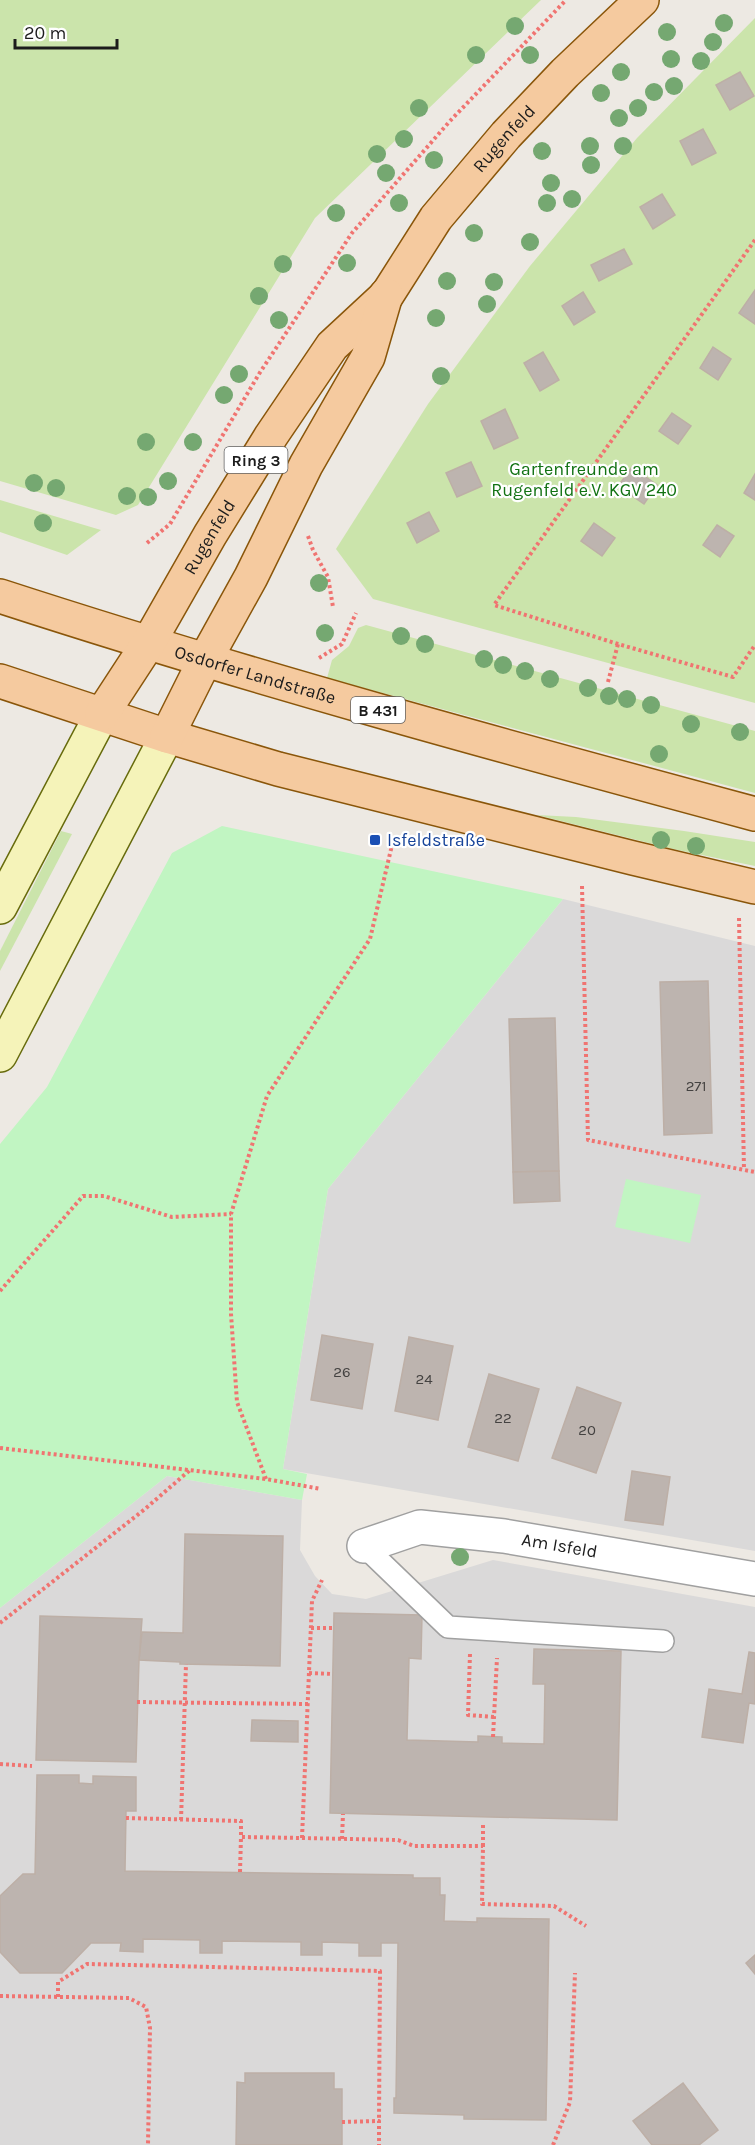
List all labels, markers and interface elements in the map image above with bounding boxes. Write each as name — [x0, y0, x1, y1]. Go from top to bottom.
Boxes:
scale bar — [15, 12, 117, 50]
text: 20 m — [24, 22, 66, 44]
street label: Rugenfeld — [468, 100, 540, 177]
road number: Ring 3 — [224, 447, 288, 473]
park label: Gartenfreunde am Rugenfeld e.V. KGV 240 — [491, 458, 677, 501]
street label: Rugenfeld — [179, 496, 240, 579]
street label: Osdorfer Landstraße — [172, 640, 338, 709]
road number: B 431 — [351, 697, 405, 723]
place label: Isfeldstraße — [387, 829, 485, 851]
marker: Isfeldstraße — [368, 833, 382, 847]
house number: 271 — [686, 1077, 706, 1095]
house number: 26 — [333, 1363, 351, 1381]
house number: 24 — [415, 1370, 433, 1388]
house number: 22 — [494, 1409, 512, 1427]
house number: 20 — [578, 1421, 596, 1439]
street label: Am Isfeld — [520, 1528, 599, 1563]

